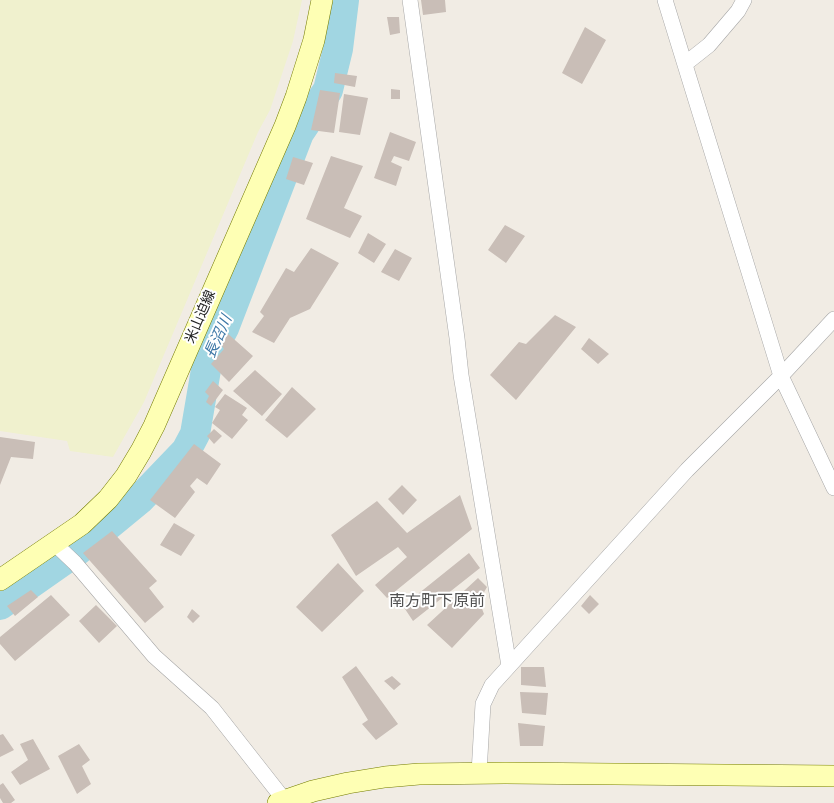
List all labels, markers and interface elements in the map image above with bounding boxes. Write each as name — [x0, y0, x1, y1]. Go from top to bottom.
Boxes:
street label: 米山迫線 — [182, 288, 220, 346]
water label: 長沼川 — [202, 313, 236, 361]
district label: 南方町下原前 — [389, 592, 485, 612]

